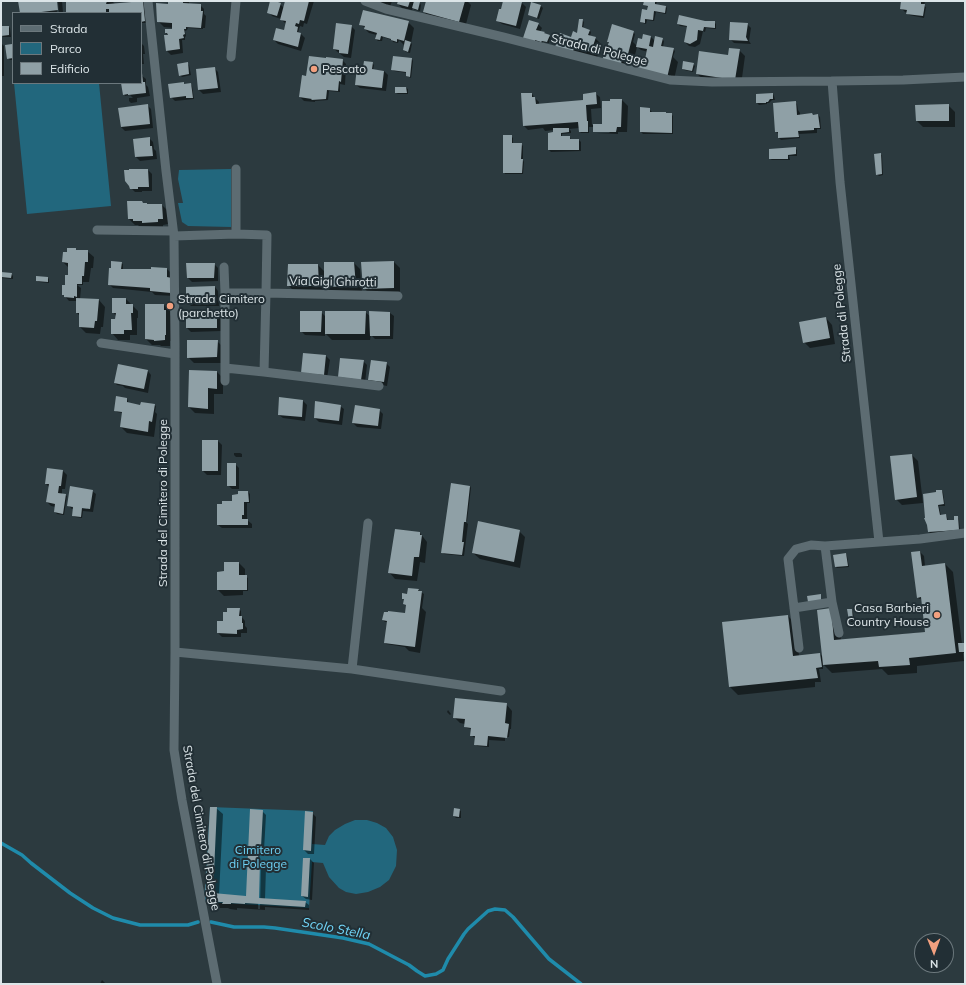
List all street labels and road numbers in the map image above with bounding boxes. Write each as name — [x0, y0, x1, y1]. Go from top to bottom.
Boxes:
street label: Strada di Polegge — [549, 31, 649, 69]
street label: Strada di Polegge — [830, 263, 854, 363]
street label: Via Gigi Ghirotti — [289, 274, 377, 290]
street label: Strada del Cimitero di Polegge — [156, 419, 170, 587]
street label: Strada del Cimitero di Polegge — [179, 744, 223, 912]

